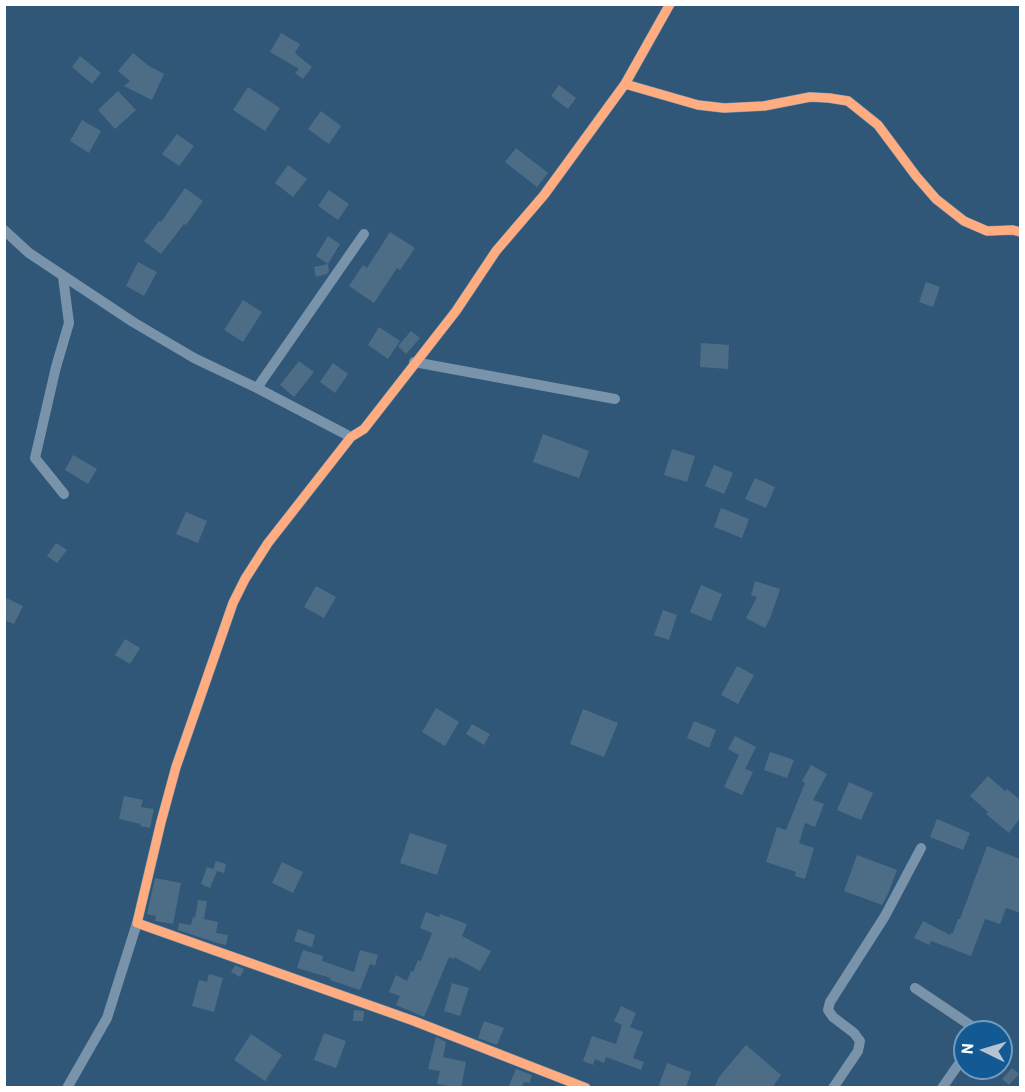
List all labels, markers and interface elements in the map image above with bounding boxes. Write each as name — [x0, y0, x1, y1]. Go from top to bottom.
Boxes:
north arrow — [953, 1020, 1013, 1080]
text: N — [957, 1042, 976, 1055]

